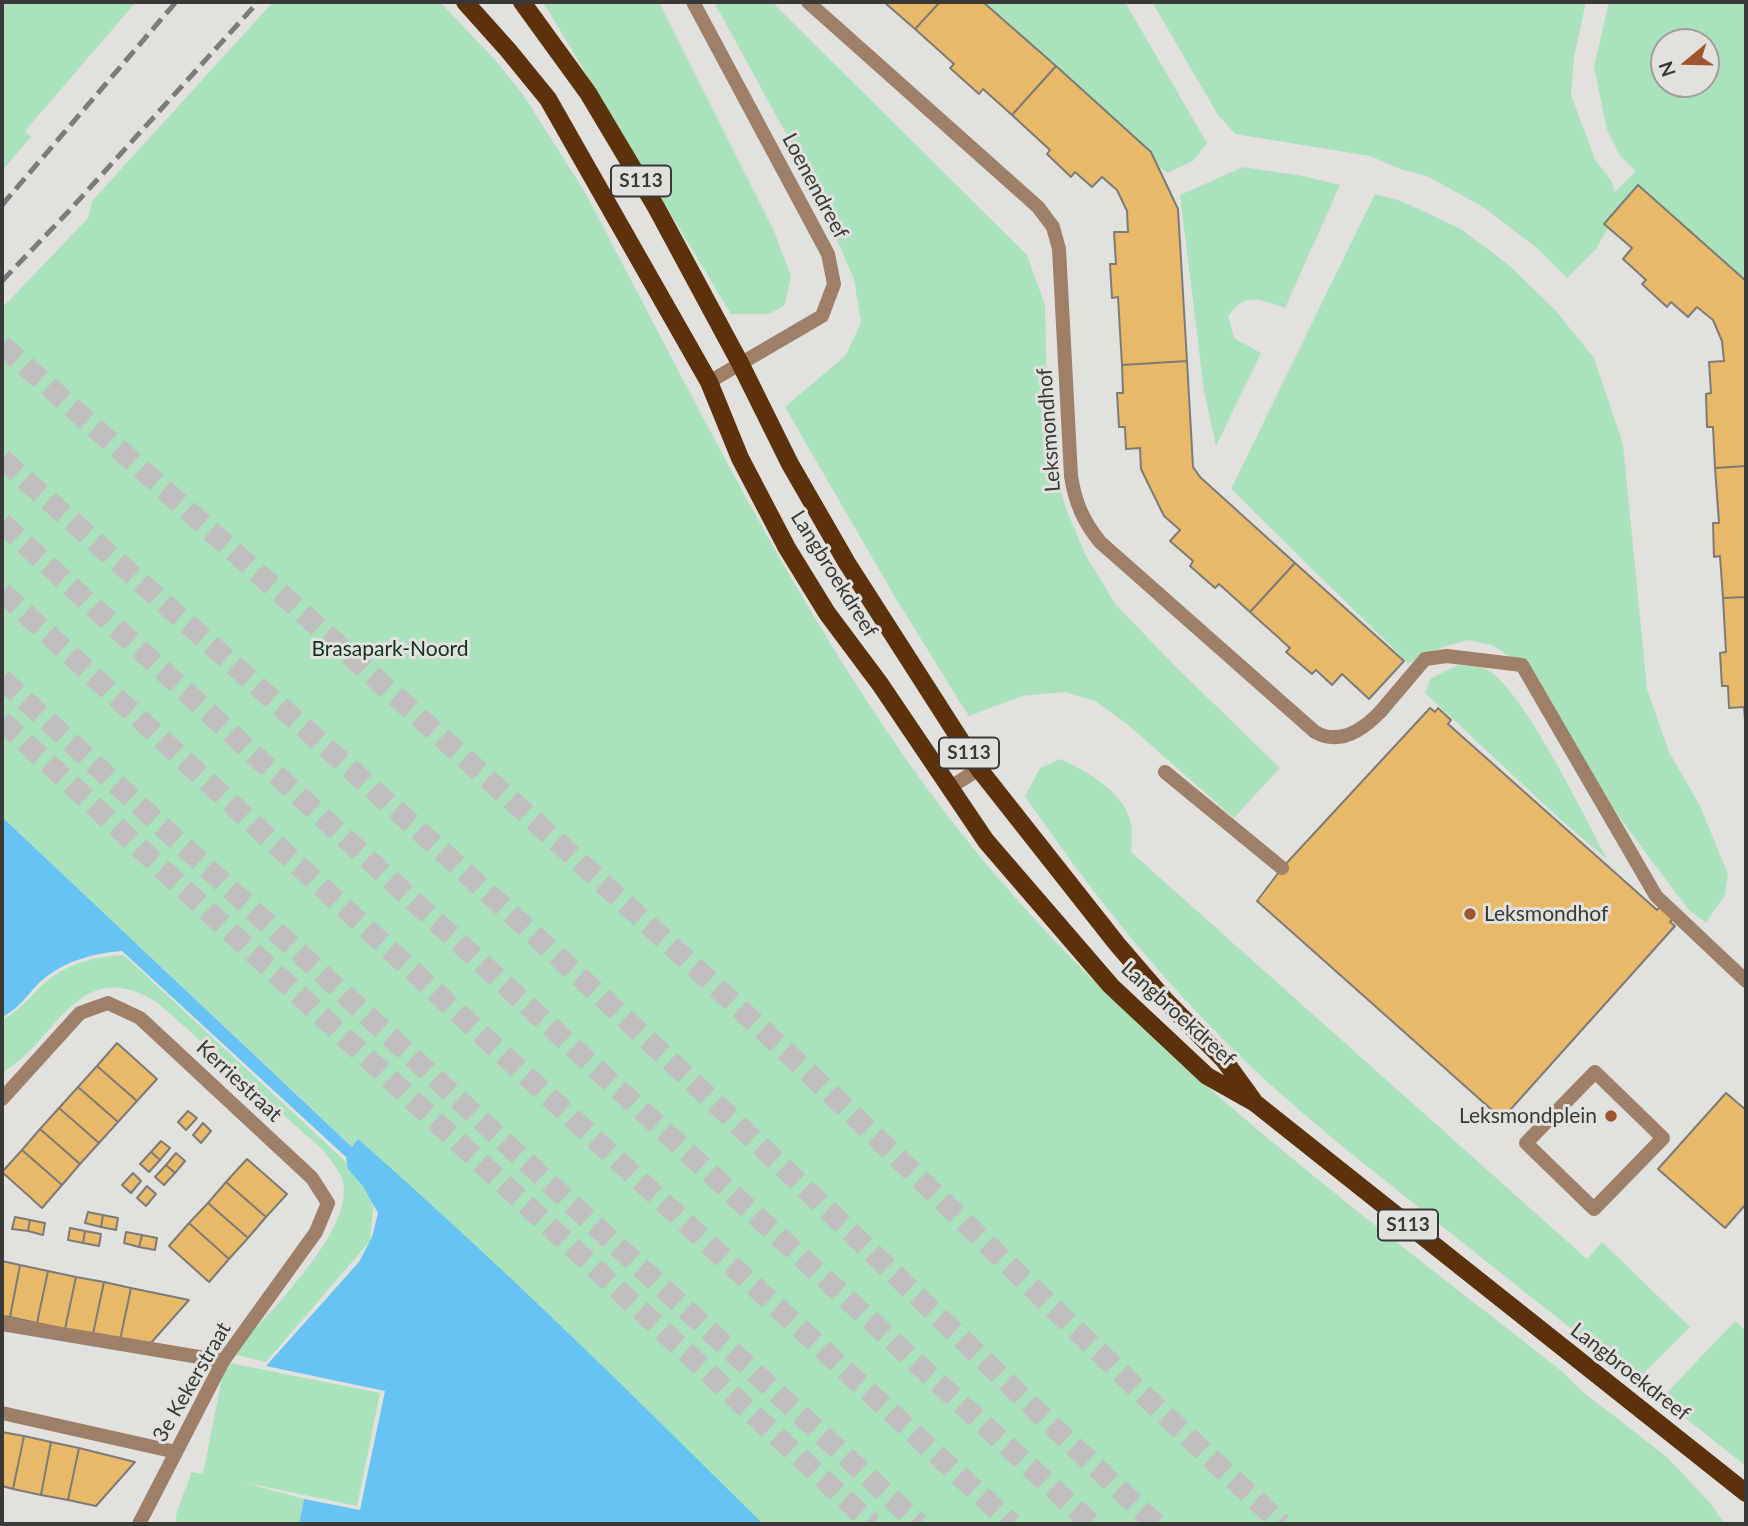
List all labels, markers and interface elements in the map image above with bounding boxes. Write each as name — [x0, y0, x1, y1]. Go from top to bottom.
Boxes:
north arrow — [1650, 28, 1720, 98]
text: N — [1653, 59, 1680, 80]
street label: Loenendreef — [777, 129, 853, 243]
road number: S113 — [611, 166, 671, 196]
street label: Leksmondhof — [1032, 367, 1066, 493]
street label: Langbroekdreef — [785, 506, 883, 642]
park label: Brasapark-Noord — [311, 636, 469, 662]
road number: S113 — [939, 738, 999, 768]
place label: Leksmondhof — [1484, 901, 1608, 927]
marker: Leksmondhof — [1462, 906, 1478, 922]
street label: Langbroekdreef — [1116, 956, 1240, 1072]
street label: Kerriestraat — [191, 1035, 287, 1127]
place label: Leksmondplein — [1459, 1103, 1597, 1129]
marker: Leksmondplein — [1603, 1108, 1619, 1124]
road number: S113 — [1378, 1210, 1438, 1240]
street label: 3e Kekerstraat — [148, 1318, 236, 1446]
street label: Langbroekdreef — [1565, 1318, 1695, 1426]

